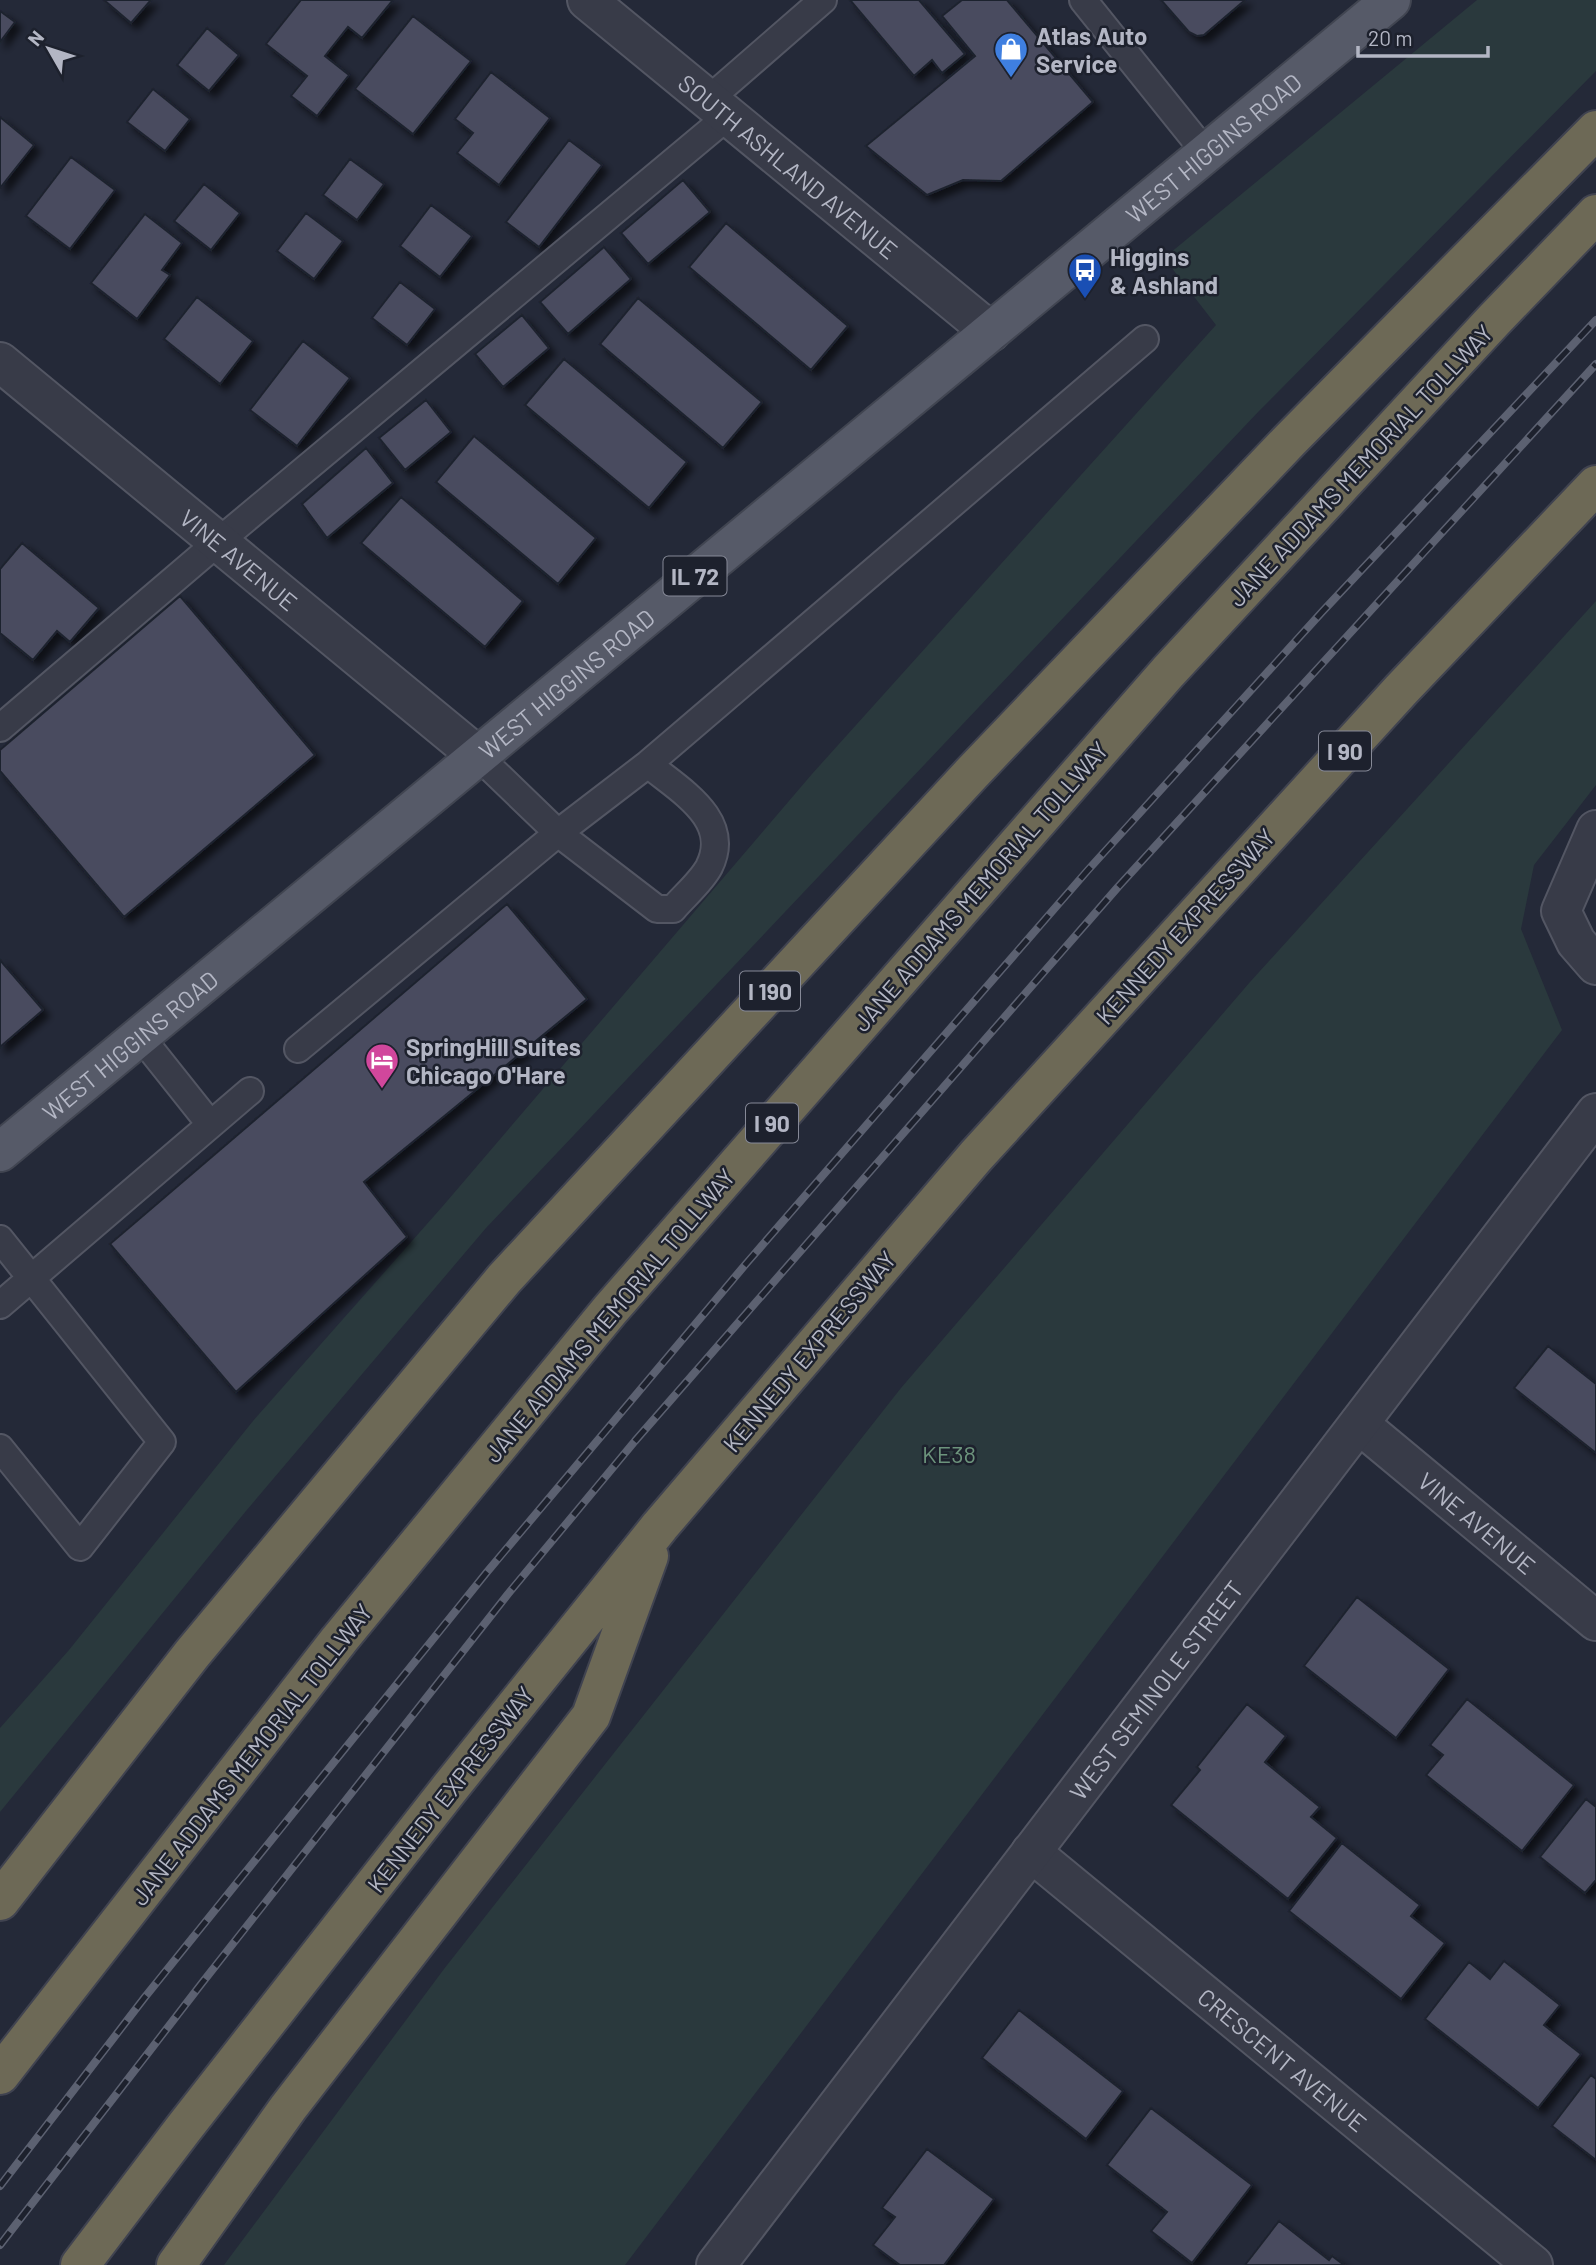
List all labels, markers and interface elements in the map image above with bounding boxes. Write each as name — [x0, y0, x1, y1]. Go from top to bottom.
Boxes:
north arrow — [14, 14, 84, 84]
scale bar — [1358, 14, 1488, 58]
place label: Atlas Auto Service — [1036, 21, 1147, 78]
text: 20 m — [1368, 25, 1413, 50]
text: N — [22, 26, 48, 50]
shop icon: Atlas Auto Service — [992, 30, 1030, 79]
street label: WEST HIGGINS ROAD — [1119, 66, 1307, 228]
street label: SOUTH ASHLAND AVENUE — [673, 67, 904, 264]
place label: Higgins & Ashland — [1110, 242, 1218, 299]
bus stop icon: Higgins & Ashland — [1066, 251, 1104, 300]
street label: JANE ADDAMS MEMORIAL TOLLWAY — [1222, 318, 1498, 612]
street label: VINE AVENUE — [175, 502, 304, 616]
road number: IL 72 — [664, 556, 726, 596]
street label: WEST HIGGINS ROAD — [473, 602, 660, 764]
road number: I 90 — [1319, 732, 1371, 771]
street label: JANE ADDAMS MEMORIAL TOLLWAY — [846, 735, 1114, 1037]
street label: KENNEDY EXPRESSWAY — [1089, 822, 1281, 1030]
street label: WEST HIGGINS ROAD — [36, 964, 223, 1126]
road number: I 190 — [740, 972, 800, 1010]
place label: SpringHill Suites Chicago O'Hare — [406, 1032, 581, 1089]
hotel icon: SpringHill Suites Chicago O'Hare — [363, 1041, 401, 1090]
road number: I 90 — [746, 1104, 798, 1142]
street label: JANE ADDAMS MEMORIAL TOLLWAY — [478, 1162, 740, 1468]
street label: KENNEDY EXPRESSWAY — [716, 1245, 902, 1457]
park label: KE38 — [922, 1439, 976, 1468]
street label: VINE AVENUE — [1413, 1465, 1542, 1580]
street label: WEST SEMINOLE STREET — [1063, 1574, 1248, 1805]
street label: JANE ADDAMS MEMORIAL TOLLWAY — [124, 1597, 378, 1911]
street label: KENNEDY EXPRESSWAY — [361, 1680, 539, 1898]
street label: CRESCENT AVENUE — [1193, 1981, 1373, 2137]

